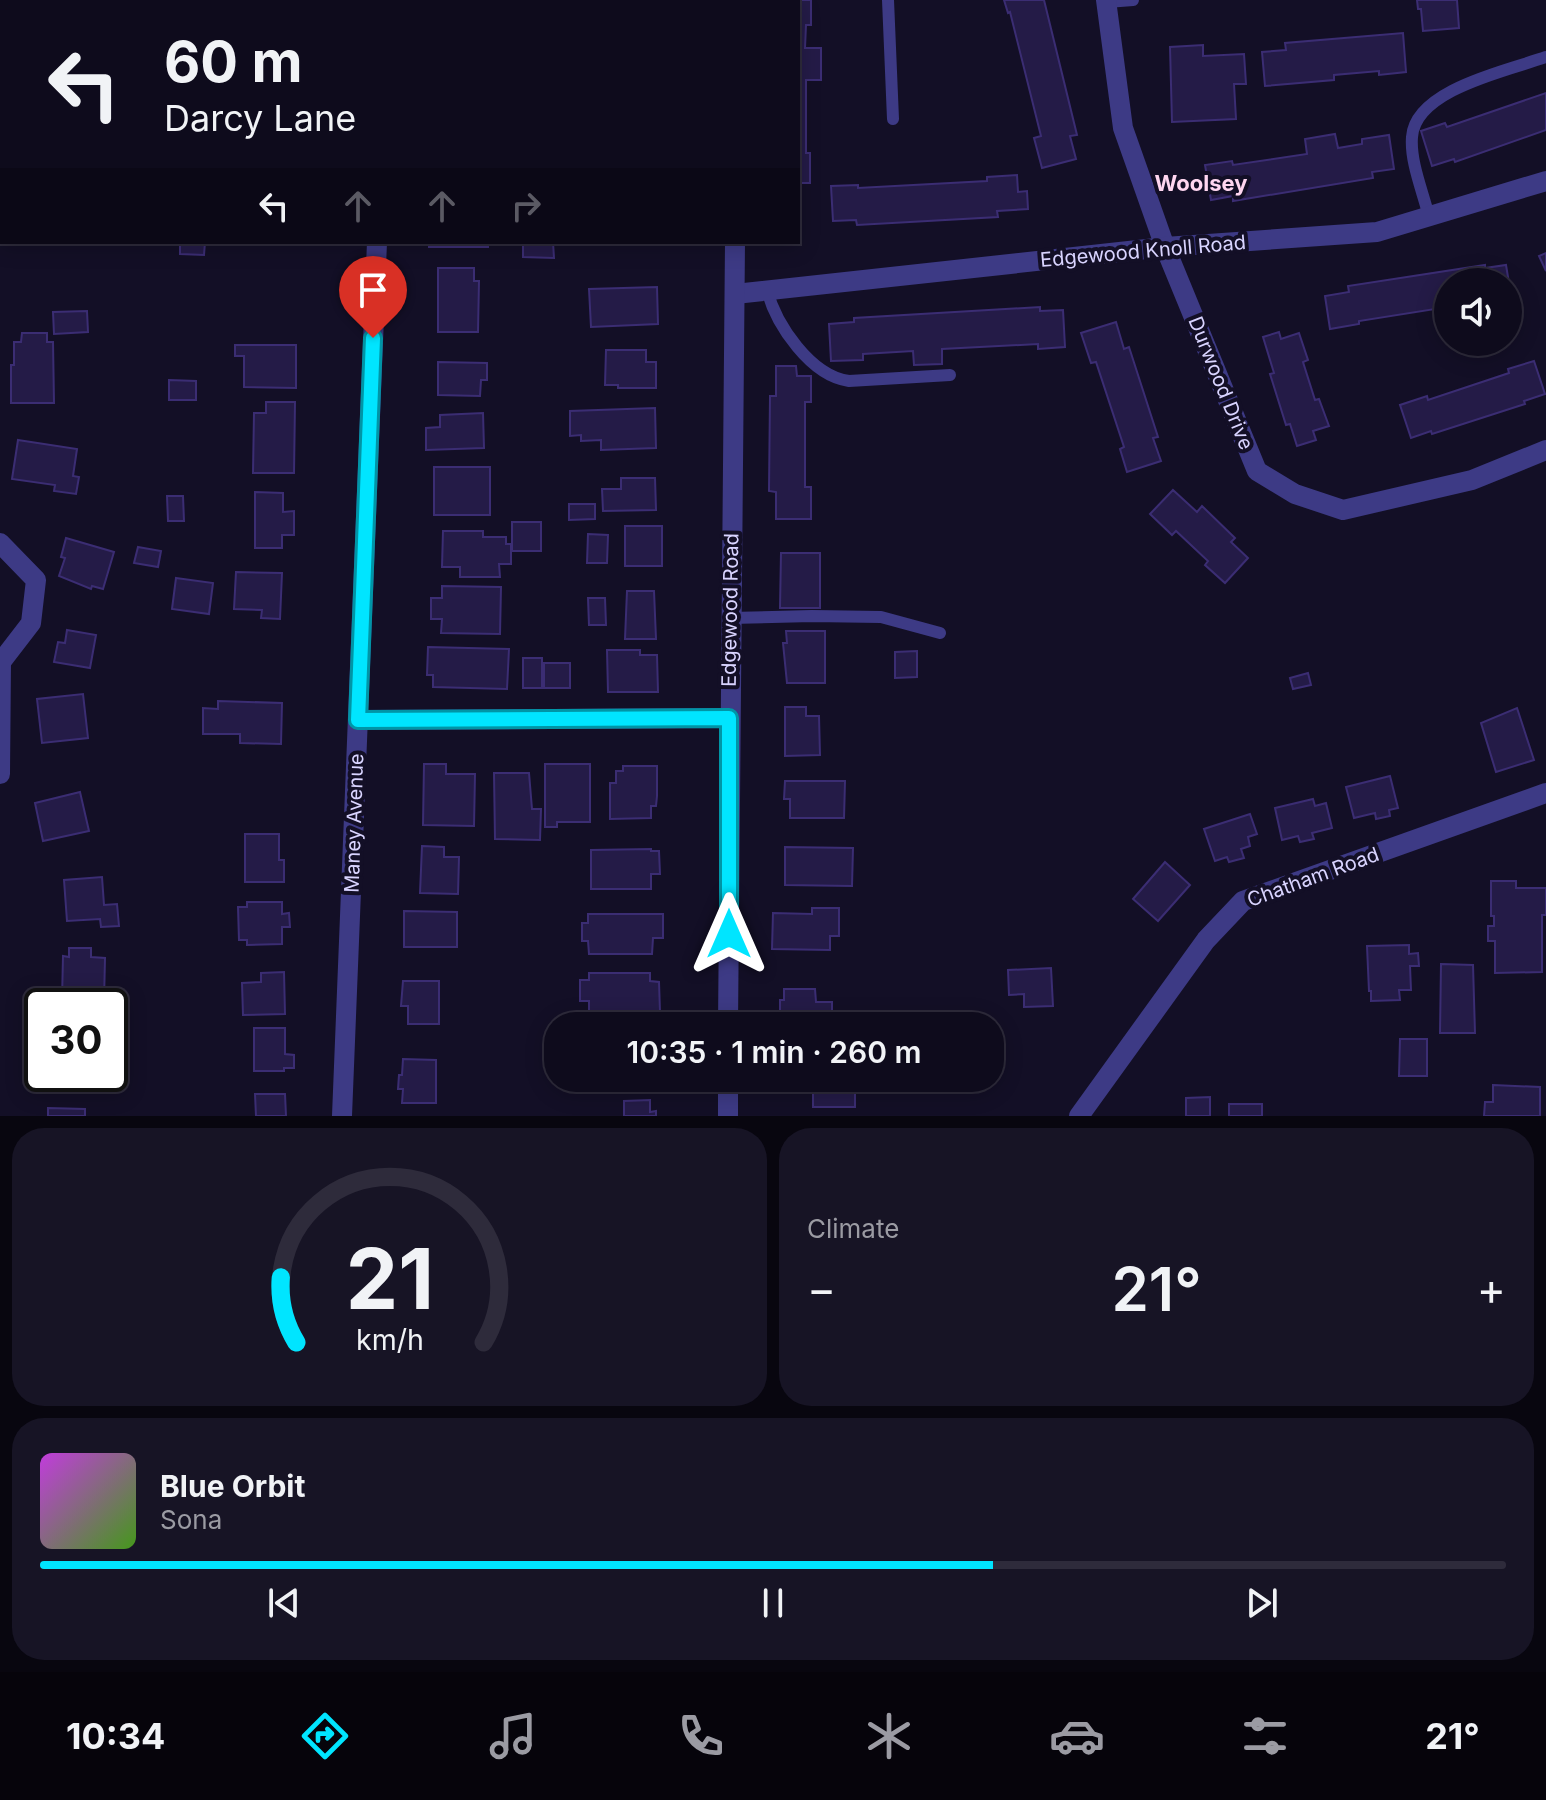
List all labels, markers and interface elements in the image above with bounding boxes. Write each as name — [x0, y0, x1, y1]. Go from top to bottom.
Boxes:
text: 60 m — [164, 28, 303, 96]
icon: left — [32, 32, 136, 136]
text: Darcy Lane — [164, 96, 356, 140]
district label: Woolsey — [1155, 170, 1247, 196]
icon: left — [252, 184, 296, 228]
icon: ahead — [336, 184, 380, 228]
icon: ahead — [420, 184, 464, 228]
icon: right — [504, 184, 548, 228]
street label: Edgewood Knoll Road — [1039, 230, 1247, 272]
pin — [339, 256, 407, 338]
icon: arrive — [351, 268, 395, 312]
map controls — [1434, 268, 1522, 356]
button: sound — [1434, 268, 1522, 356]
street label: Durwood Drive — [1183, 313, 1259, 453]
street label: Edgewood Road — [717, 533, 743, 687]
street label: Maney Avenue — [340, 753, 368, 893]
street label: Chatham Road — [1244, 842, 1382, 912]
position arrow — [687, 892, 771, 976]
speed limit sign: 30 — [24, 988, 128, 1092]
text: 10:35 · 1 min · 260 m — [626, 1034, 922, 1070]
text: Climate — [807, 1213, 899, 1244]
text: 21 — [345, 1228, 434, 1329]
text: 21° — [1111, 1253, 1202, 1325]
text: − — [807, 1262, 836, 1316]
text: + — [1477, 1262, 1506, 1316]
text: km/h — [356, 1322, 423, 1357]
text: Blue Orbit — [160, 1468, 305, 1504]
text: Sona — [160, 1504, 222, 1535]
icon: previous — [262, 1581, 306, 1625]
icon: pause — [751, 1581, 795, 1625]
icon: next — [1240, 1581, 1284, 1625]
icon: directions — [297, 1708, 353, 1764]
icon: music — [485, 1708, 541, 1764]
icon: phone — [673, 1708, 729, 1764]
icon: climate — [861, 1708, 917, 1764]
icon: car — [1049, 1708, 1105, 1764]
icon: filters — [1237, 1708, 1293, 1764]
text: 10:34 — [66, 1714, 165, 1758]
text: 21° — [1425, 1714, 1480, 1758]

